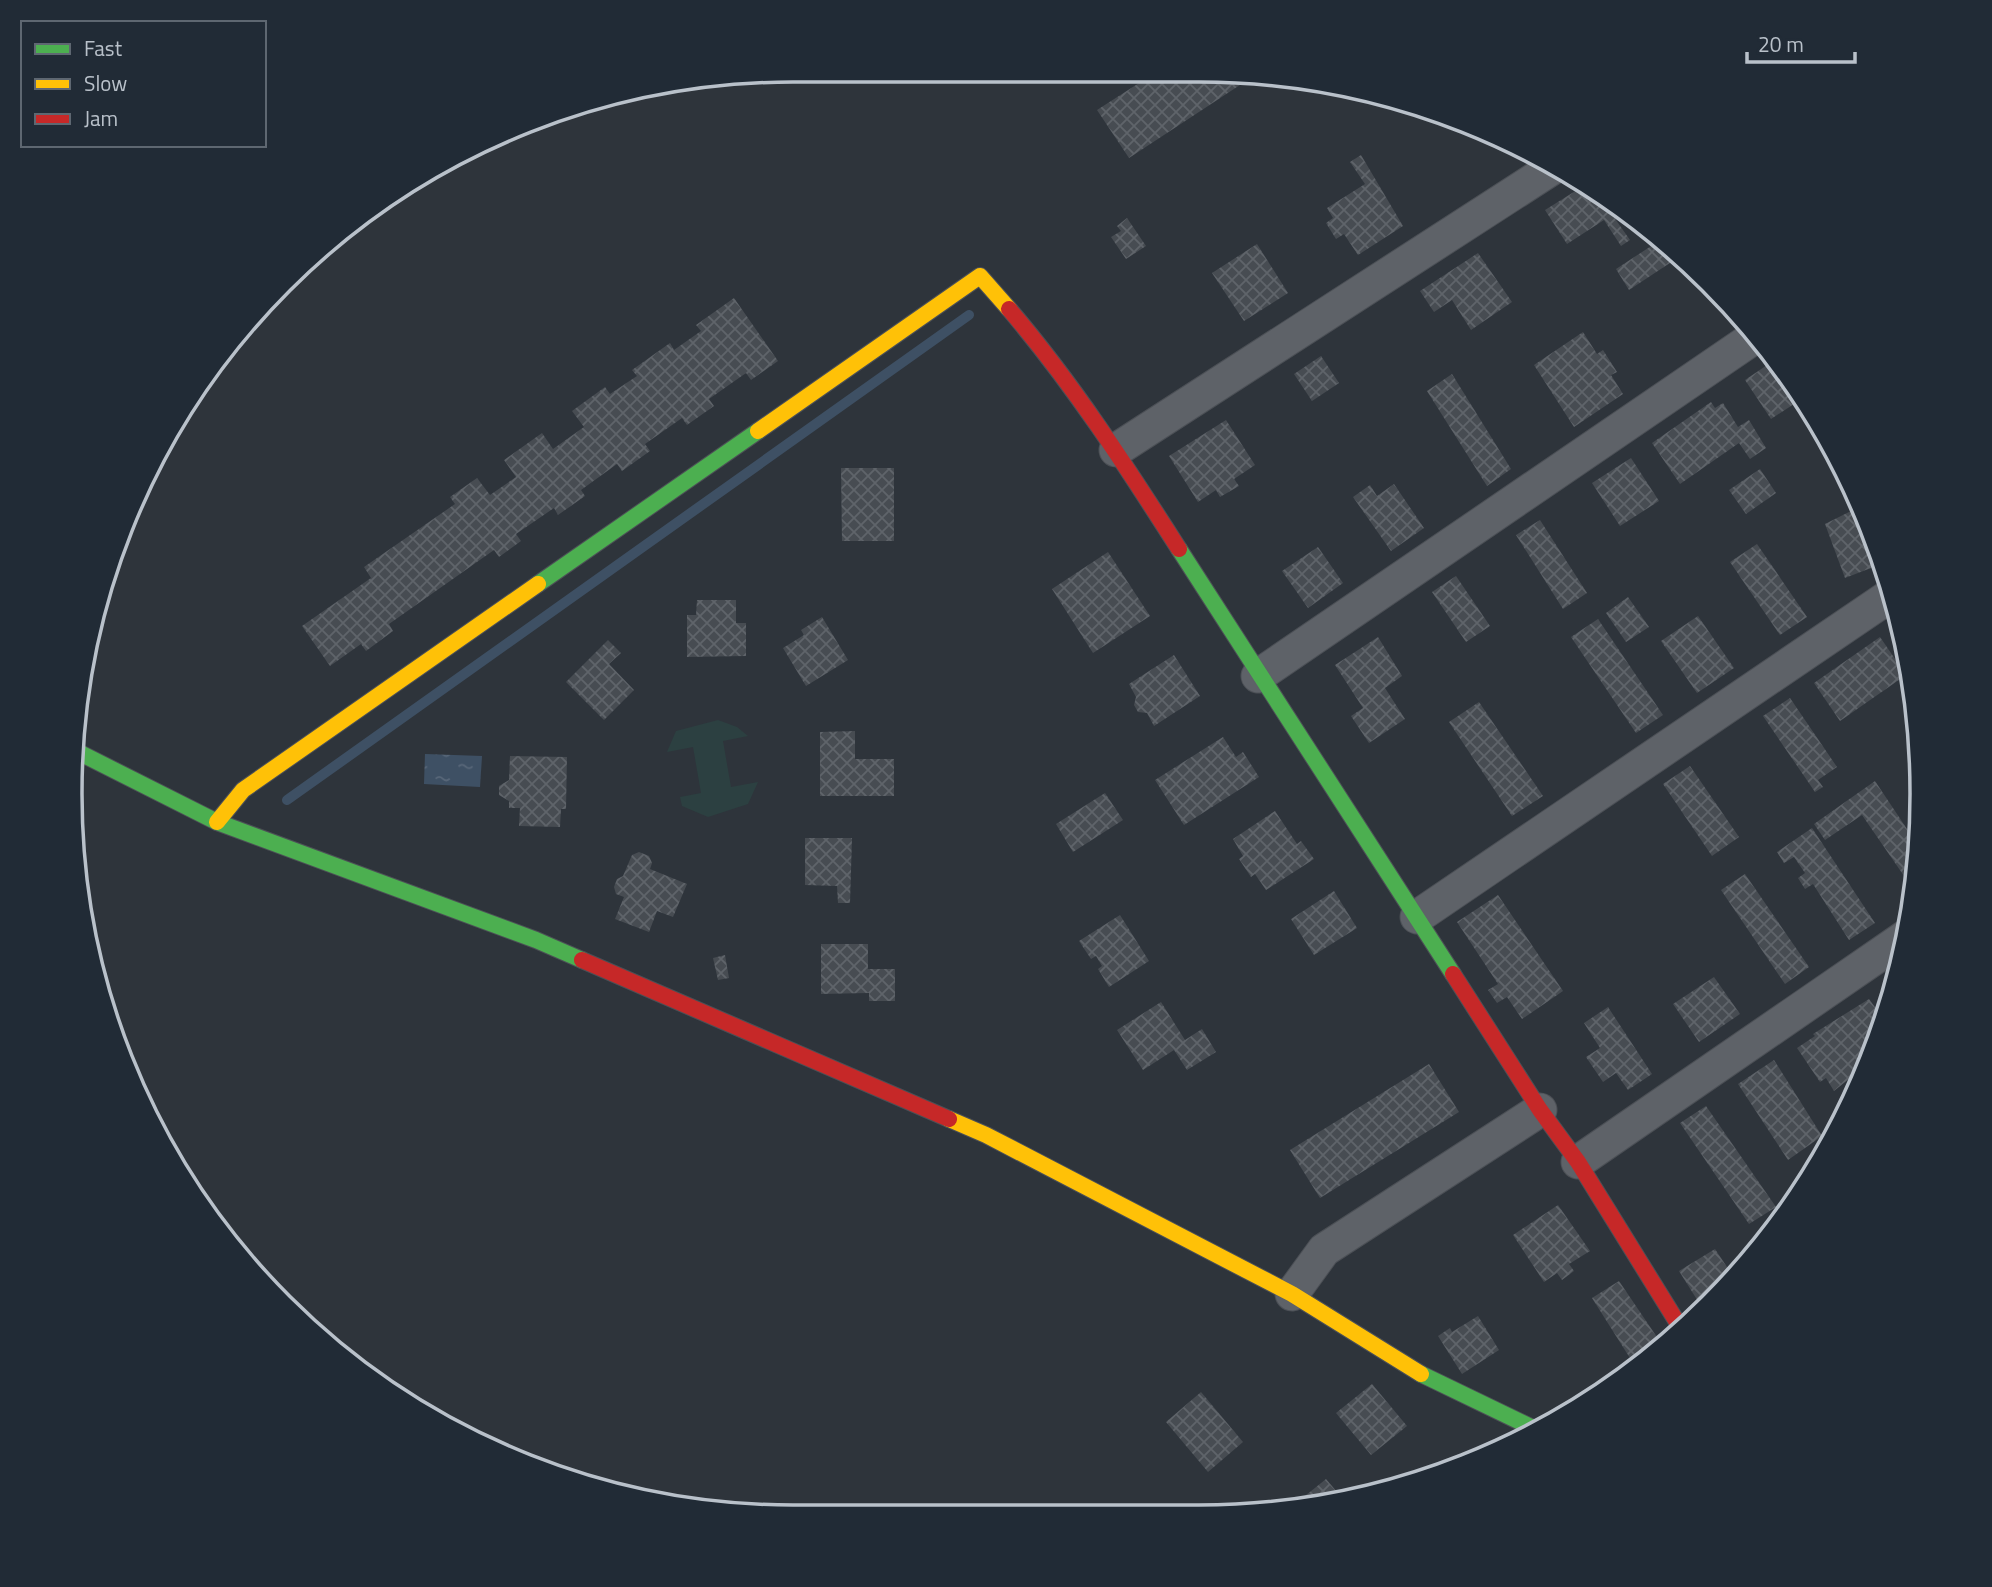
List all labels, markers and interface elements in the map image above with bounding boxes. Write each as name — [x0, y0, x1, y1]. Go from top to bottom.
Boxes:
legend — [21, 21, 266, 147]
scale bar — [1747, 21, 1856, 65]
text: 20 m — [1758, 28, 1804, 60]
text: Fast — [84, 32, 123, 64]
text: Slow — [84, 67, 127, 99]
text: Jam — [84, 102, 118, 134]

